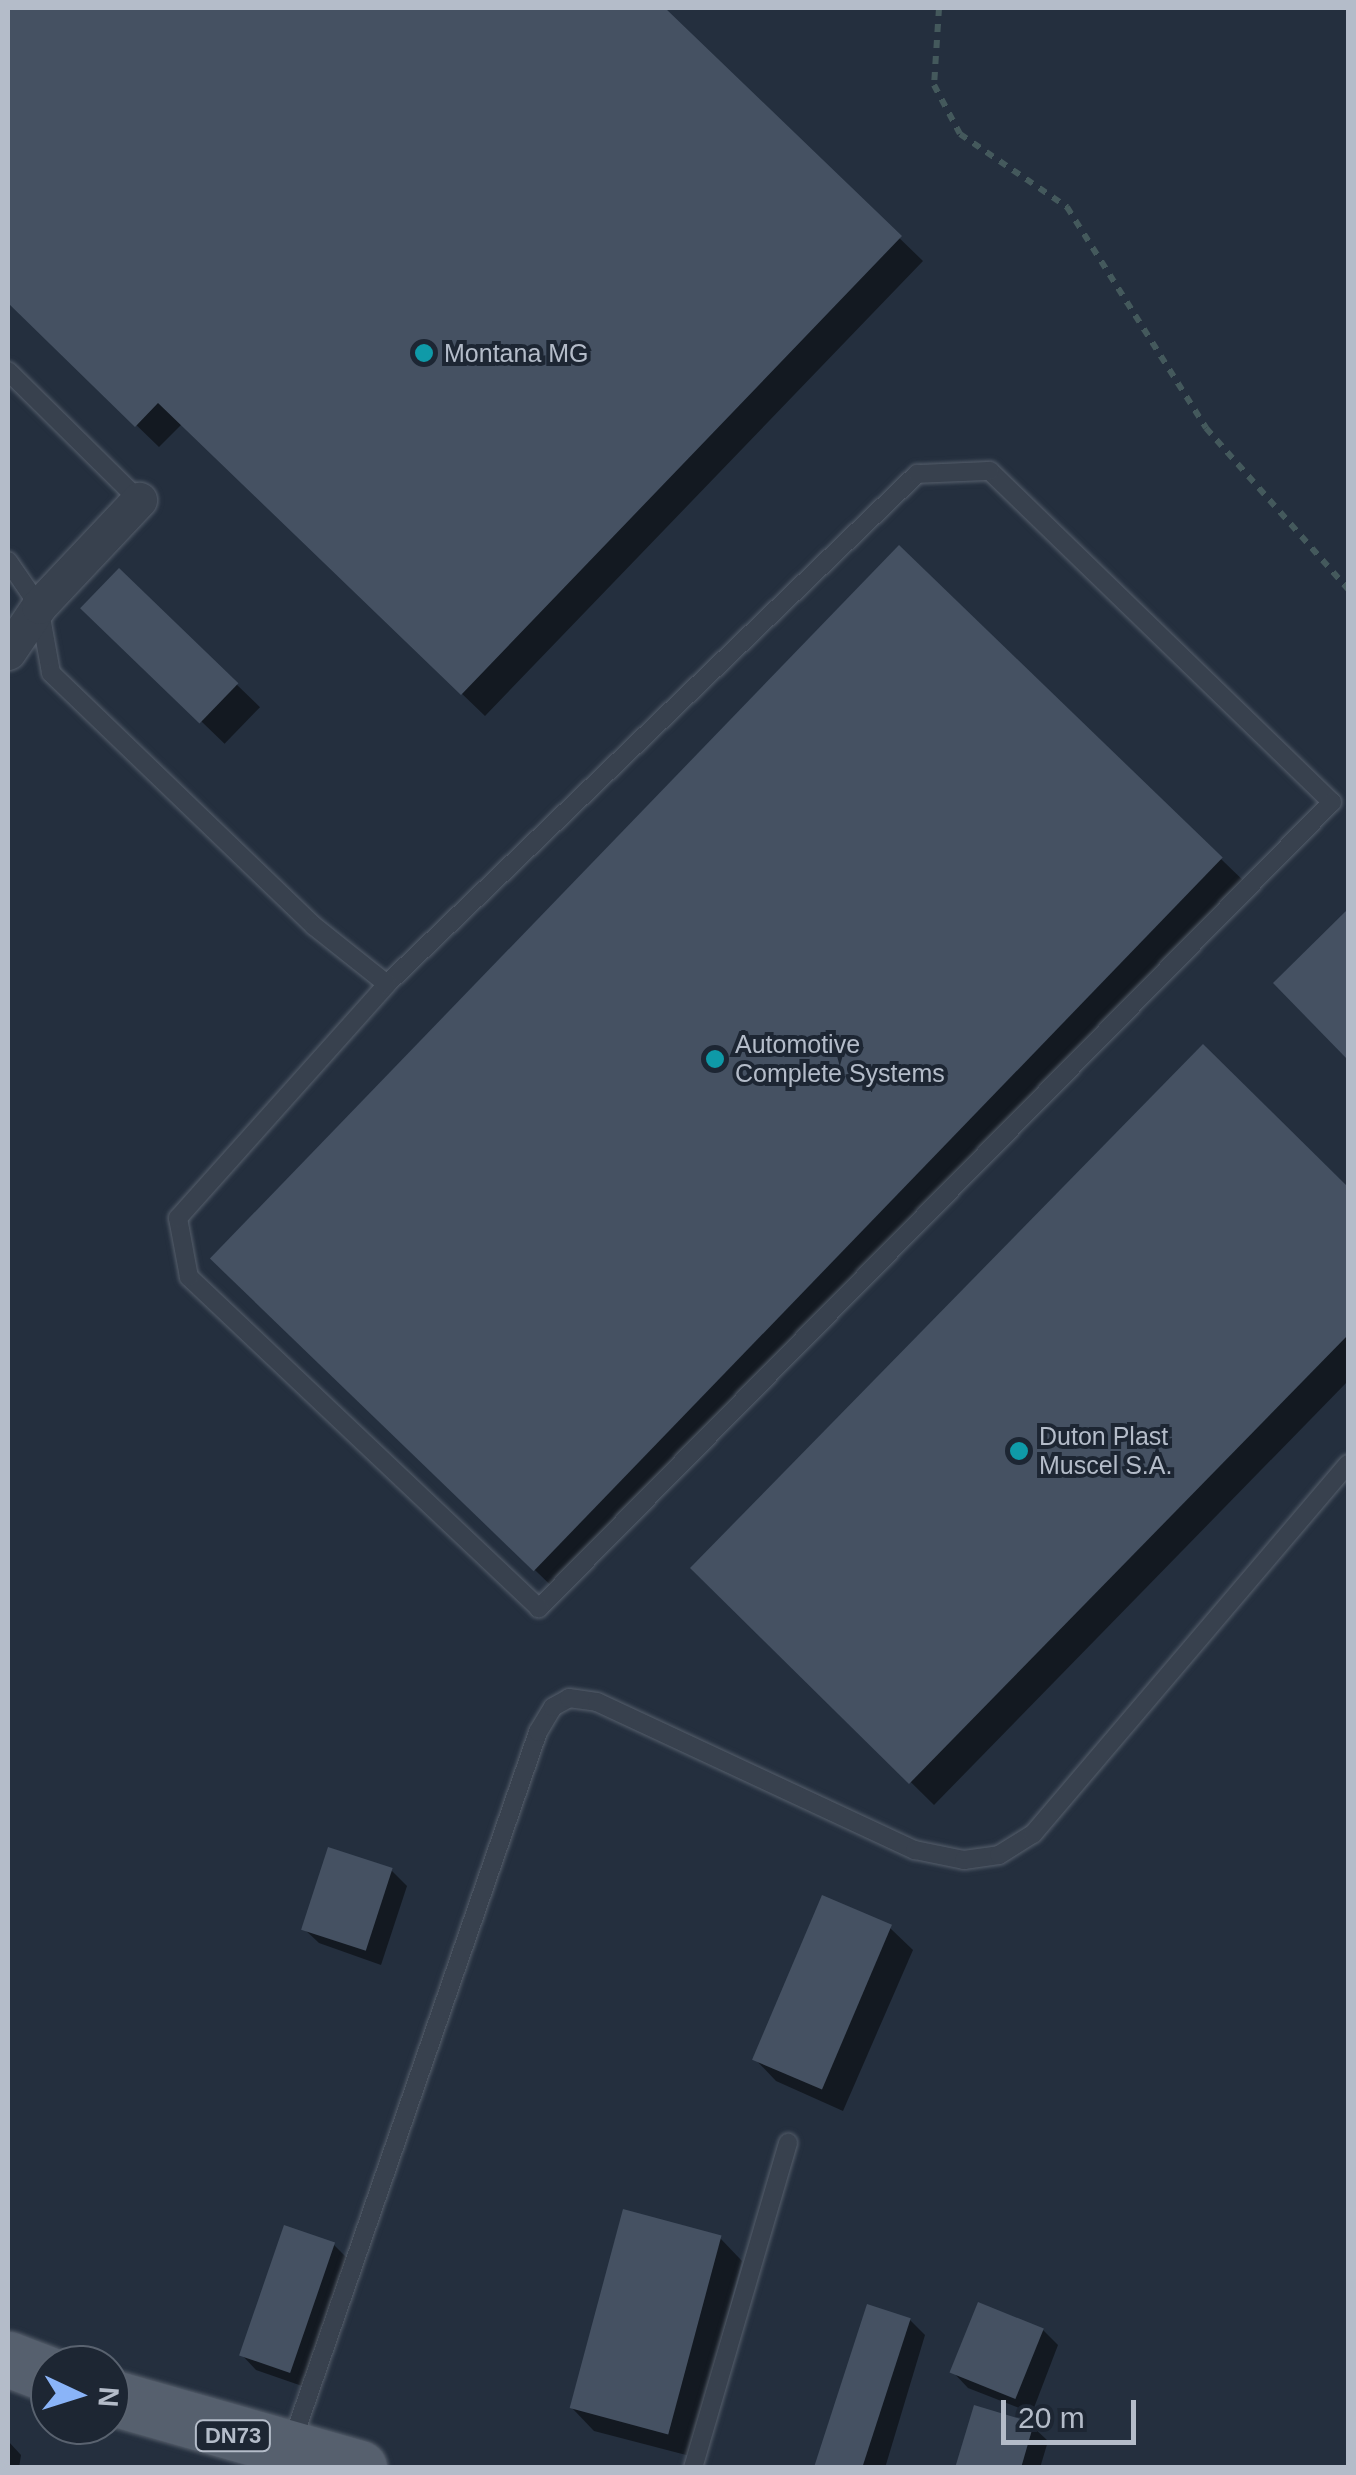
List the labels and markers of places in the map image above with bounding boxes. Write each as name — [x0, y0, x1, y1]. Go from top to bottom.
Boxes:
place label: Montana MG — [444, 338, 589, 368]
marker: Montana MG — [413, 342, 435, 364]
place label: Automotive Complete Systems — [735, 1030, 945, 1089]
marker: Automotive Complete Systems — [704, 1048, 726, 1070]
place label: Duton Plast Muscel S.A. — [1039, 1422, 1172, 1481]
marker: Duton Plast Muscel S.A. — [1008, 1440, 1030, 1462]

